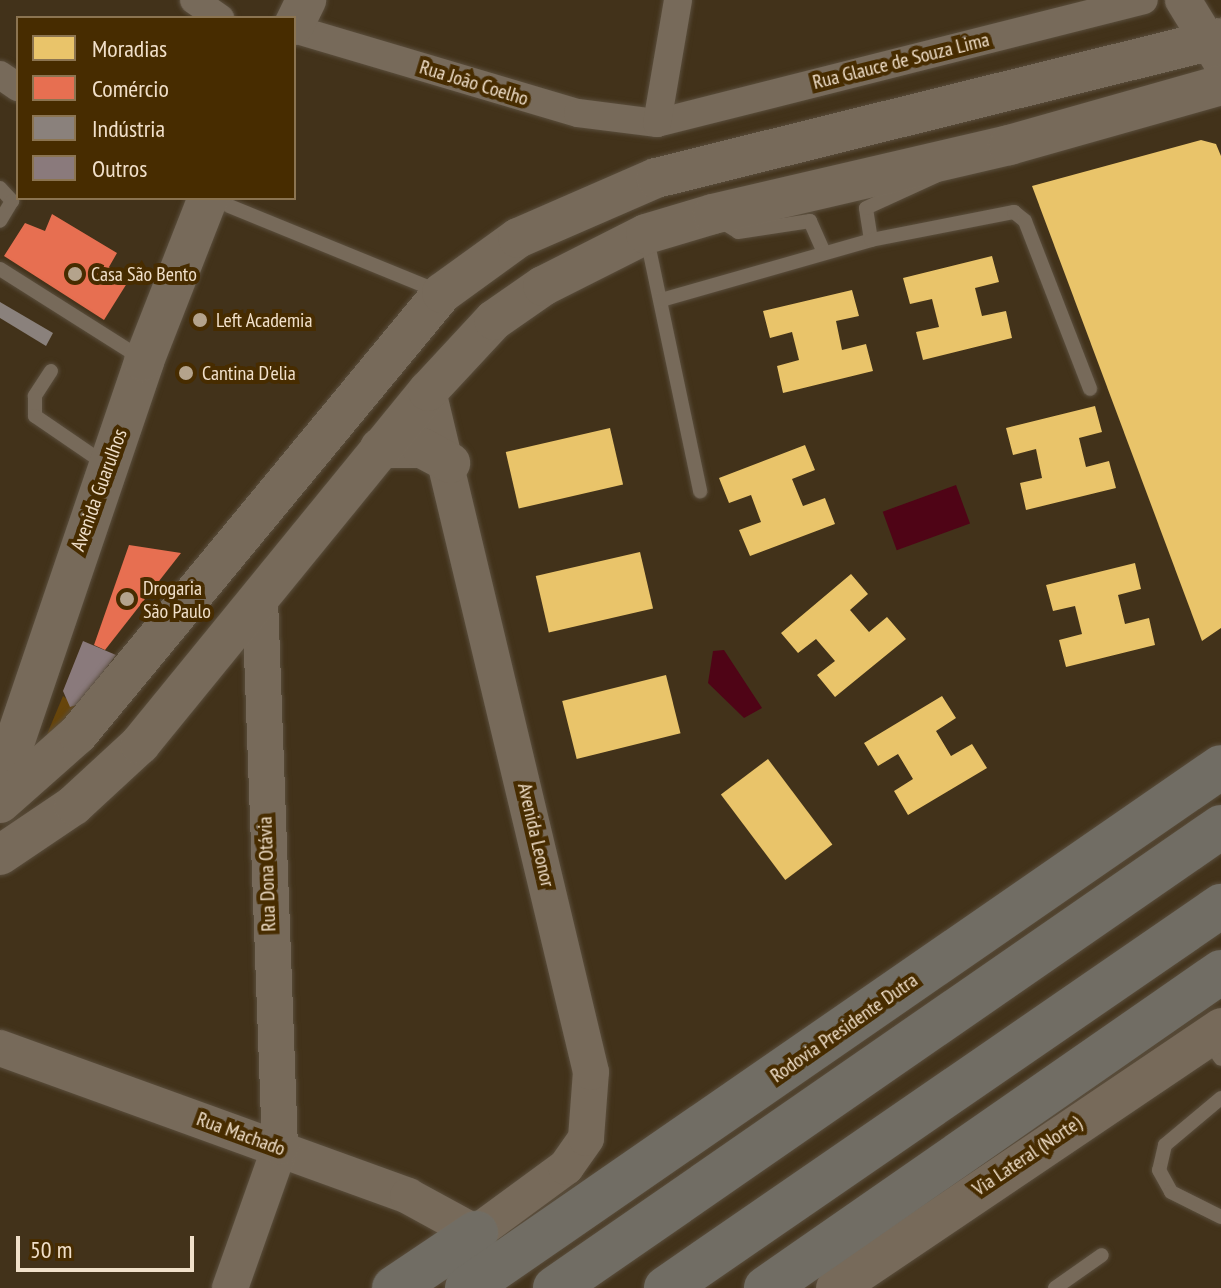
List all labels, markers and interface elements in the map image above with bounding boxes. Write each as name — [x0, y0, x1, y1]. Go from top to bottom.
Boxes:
legend — [16, 16, 296, 200]
street label: Rua Glauce de Souza Lima — [810, 27, 992, 95]
text: Moradias — [92, 33, 167, 64]
street label: Rua João Coelho — [417, 55, 531, 111]
text: Comércio — [92, 73, 169, 104]
text: Indústria — [92, 113, 165, 144]
text: Outros — [92, 153, 147, 184]
place label: Casa São Bento — [91, 262, 197, 286]
marker: Casa São Bento — [66, 265, 84, 283]
place label: Left Academia — [216, 308, 313, 332]
marker: Left Academia — [191, 311, 209, 329]
place label: Cantina D'elia — [202, 361, 296, 385]
marker: Cantina D'elia — [177, 364, 195, 382]
street label: Avenida Guarulhos — [66, 426, 132, 554]
place label: Drogaria São Paulo — [143, 576, 211, 623]
marker: Drogaria São Paulo — [118, 590, 136, 608]
street label: Avenida Leonor — [512, 781, 560, 889]
street label: Rua Dona Otávia — [253, 816, 281, 932]
street label: Rodovia Presidente Dutra — [766, 968, 922, 1088]
street label: Rua Machado — [193, 1107, 289, 1161]
street label: Via Lateral (Norte) — [968, 1111, 1086, 1201]
scale bar — [20, 1220, 198, 1270]
text: 50 m — [30, 1234, 72, 1265]

